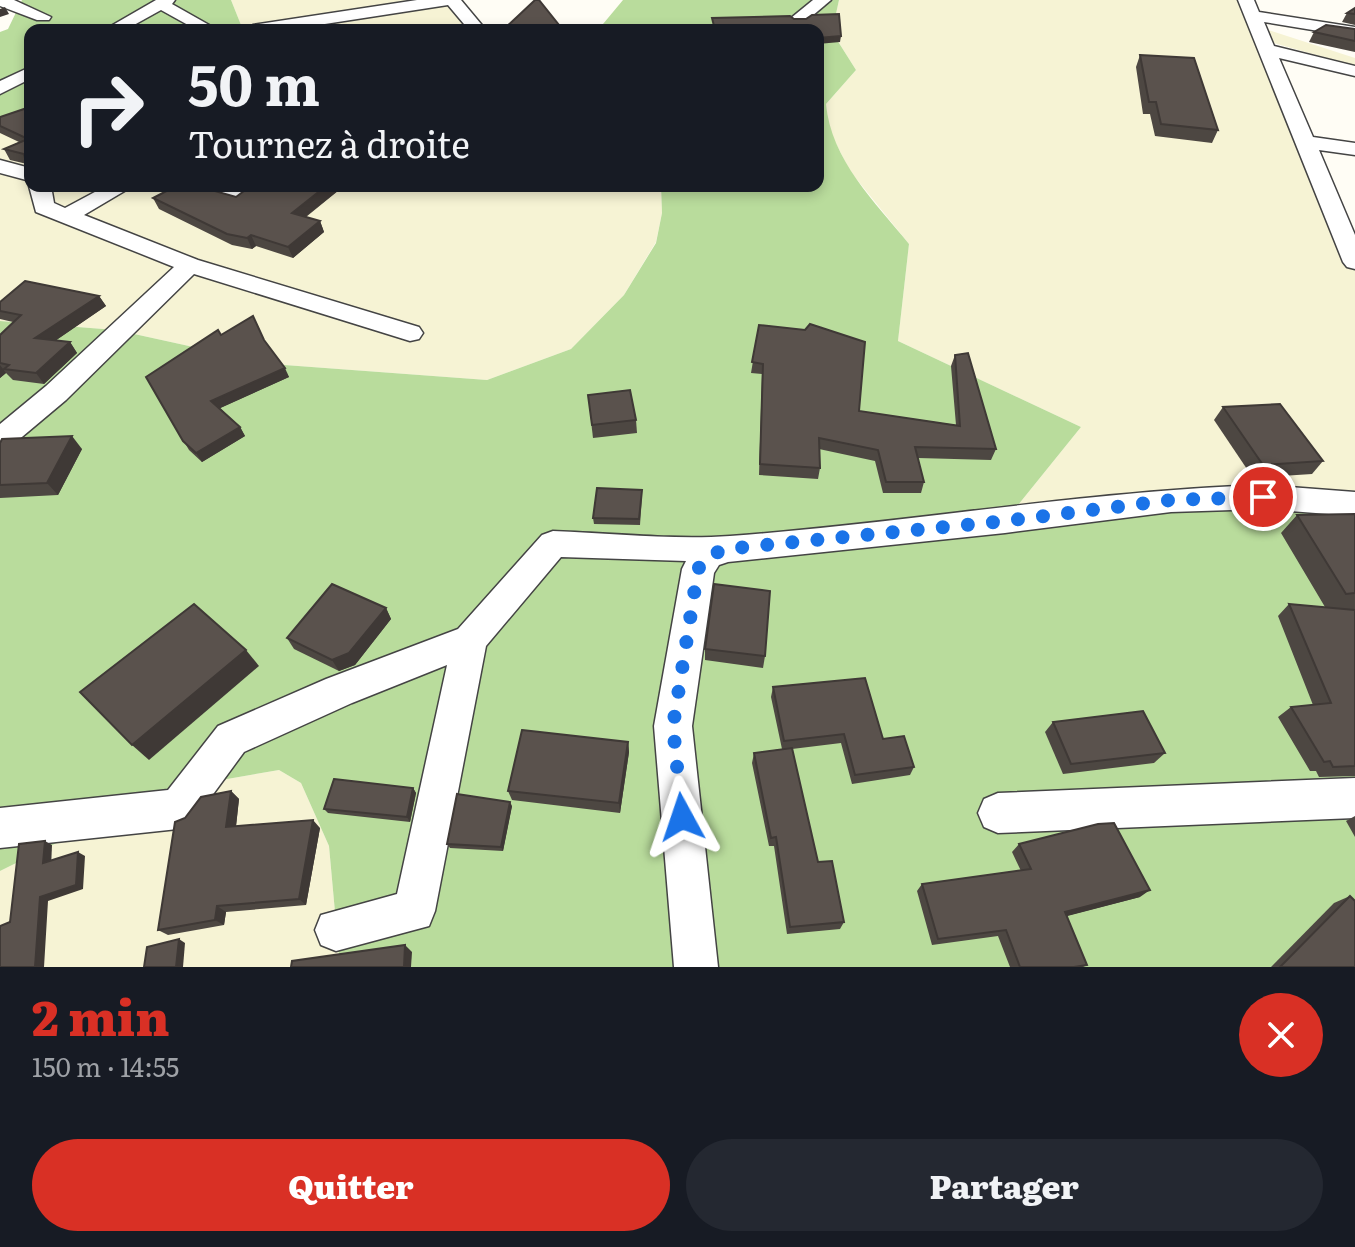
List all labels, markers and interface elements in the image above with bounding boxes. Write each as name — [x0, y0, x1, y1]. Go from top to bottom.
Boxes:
text: 50 m — [188, 40, 320, 123]
icon: right — [56, 56, 160, 160]
text: Tournez à droite — [188, 116, 470, 169]
pin — [1229, 463, 1297, 531]
icon: arrive — [1241, 475, 1285, 519]
position arrow — [640, 775, 724, 859]
text: 2 min — [32, 980, 170, 1051]
button: close — [1239, 993, 1323, 1077]
text: 150 m · 14:55 — [32, 1046, 179, 1085]
button: Quitter — [32, 1139, 670, 1231]
button: Partager — [686, 1139, 1323, 1231]

